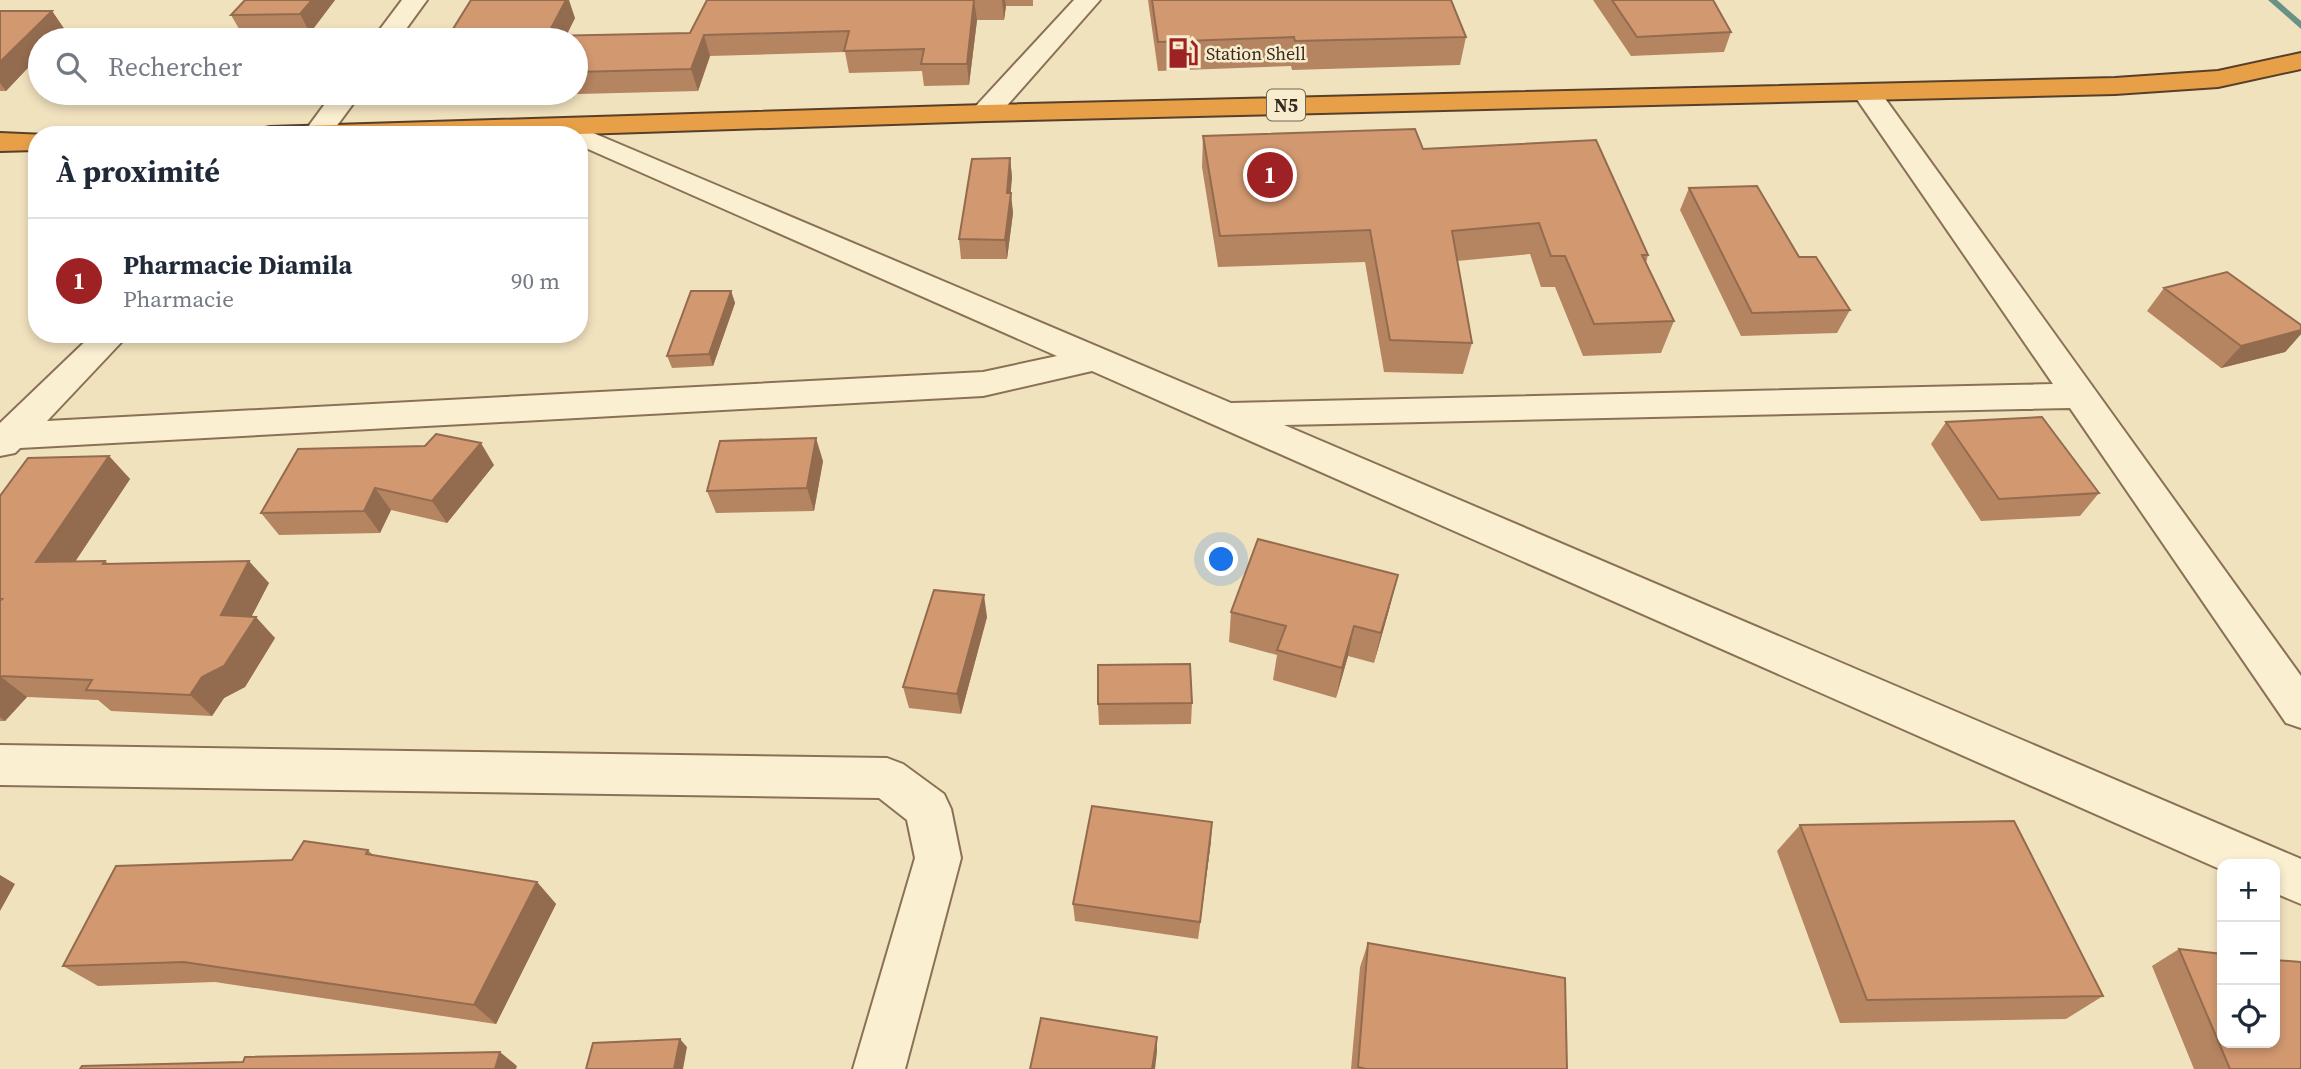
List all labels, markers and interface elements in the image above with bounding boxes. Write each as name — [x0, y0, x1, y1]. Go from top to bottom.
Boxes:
search box — [28, 28, 588, 105]
fuel station icon: Station Shell — [1166, 36, 1200, 70]
place label: Station Shell — [1206, 41, 1306, 66]
icon: search — [52, 48, 90, 86]
text: Rechercher — [108, 49, 242, 85]
road number: N5 — [1267, 90, 1305, 120]
pin: 1 — [1247, 149, 1293, 201]
text: À proximité — [56, 151, 220, 192]
text: Pharmacie Diamila — [123, 247, 352, 283]
text: 1 — [73, 265, 85, 297]
text: 90 m — [511, 265, 560, 297]
text: Pharmacie — [123, 283, 234, 315]
your location — [1204, 542, 1238, 576]
map controls — [2217, 859, 2280, 1048]
button: + — [2217, 859, 2280, 922]
button: − — [2217, 922, 2280, 985]
button: locate — [2217, 985, 2280, 1048]

